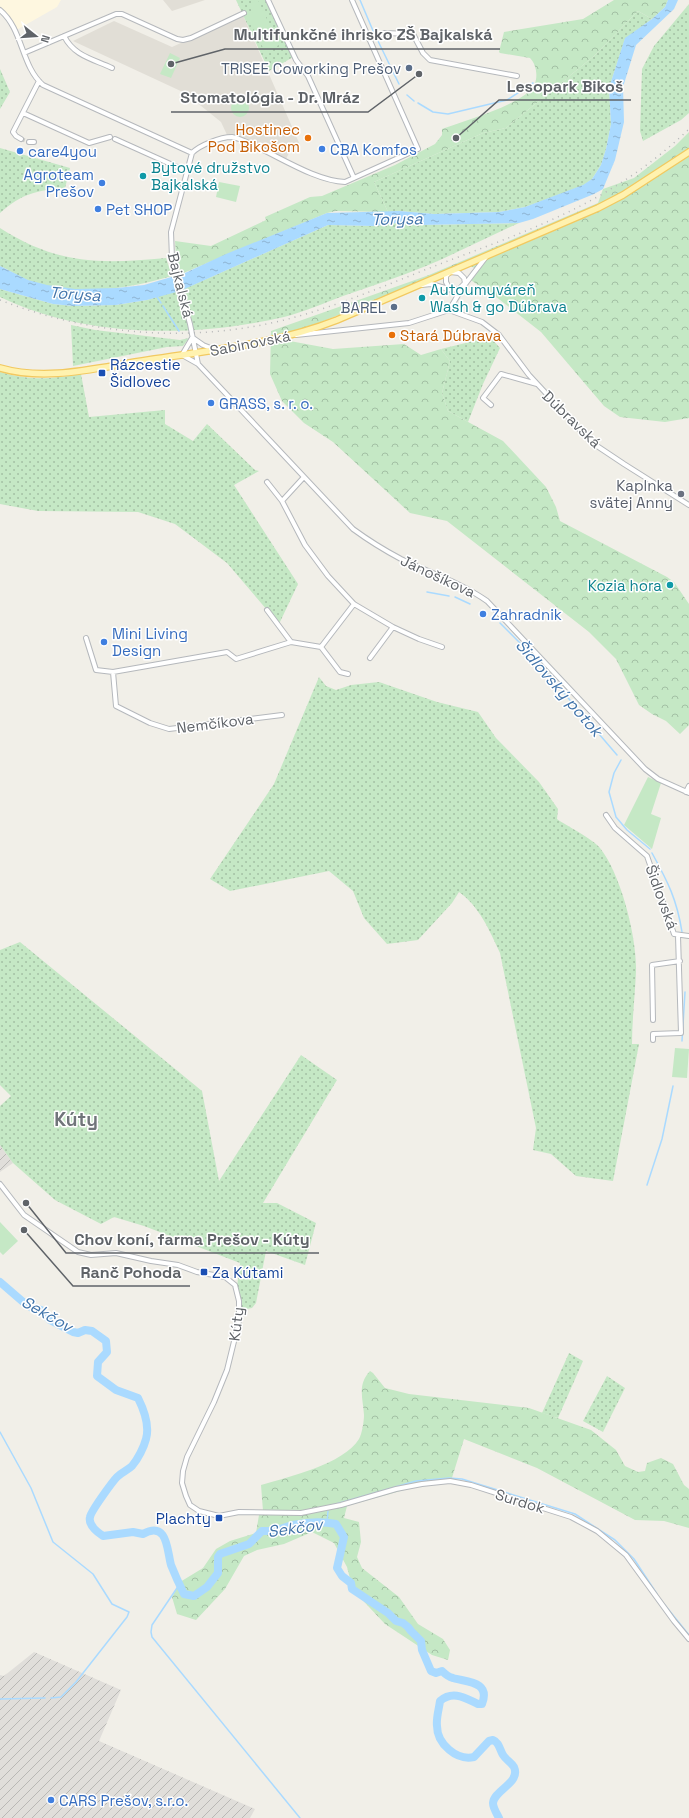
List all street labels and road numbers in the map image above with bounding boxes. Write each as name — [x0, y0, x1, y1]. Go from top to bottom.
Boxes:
street label: Bajkalská — [164, 250, 198, 320]
street label: Sabinovská — [208, 326, 292, 360]
street label: Dúbravská — [539, 386, 606, 452]
street label: Jánošíkova — [398, 550, 479, 602]
street label: Nemčíkova — [175, 709, 255, 737]
street label: Šidlovská — [642, 862, 683, 932]
street label: Kúty — [224, 1306, 248, 1342]
street label: Surdok — [493, 1484, 547, 1518]

